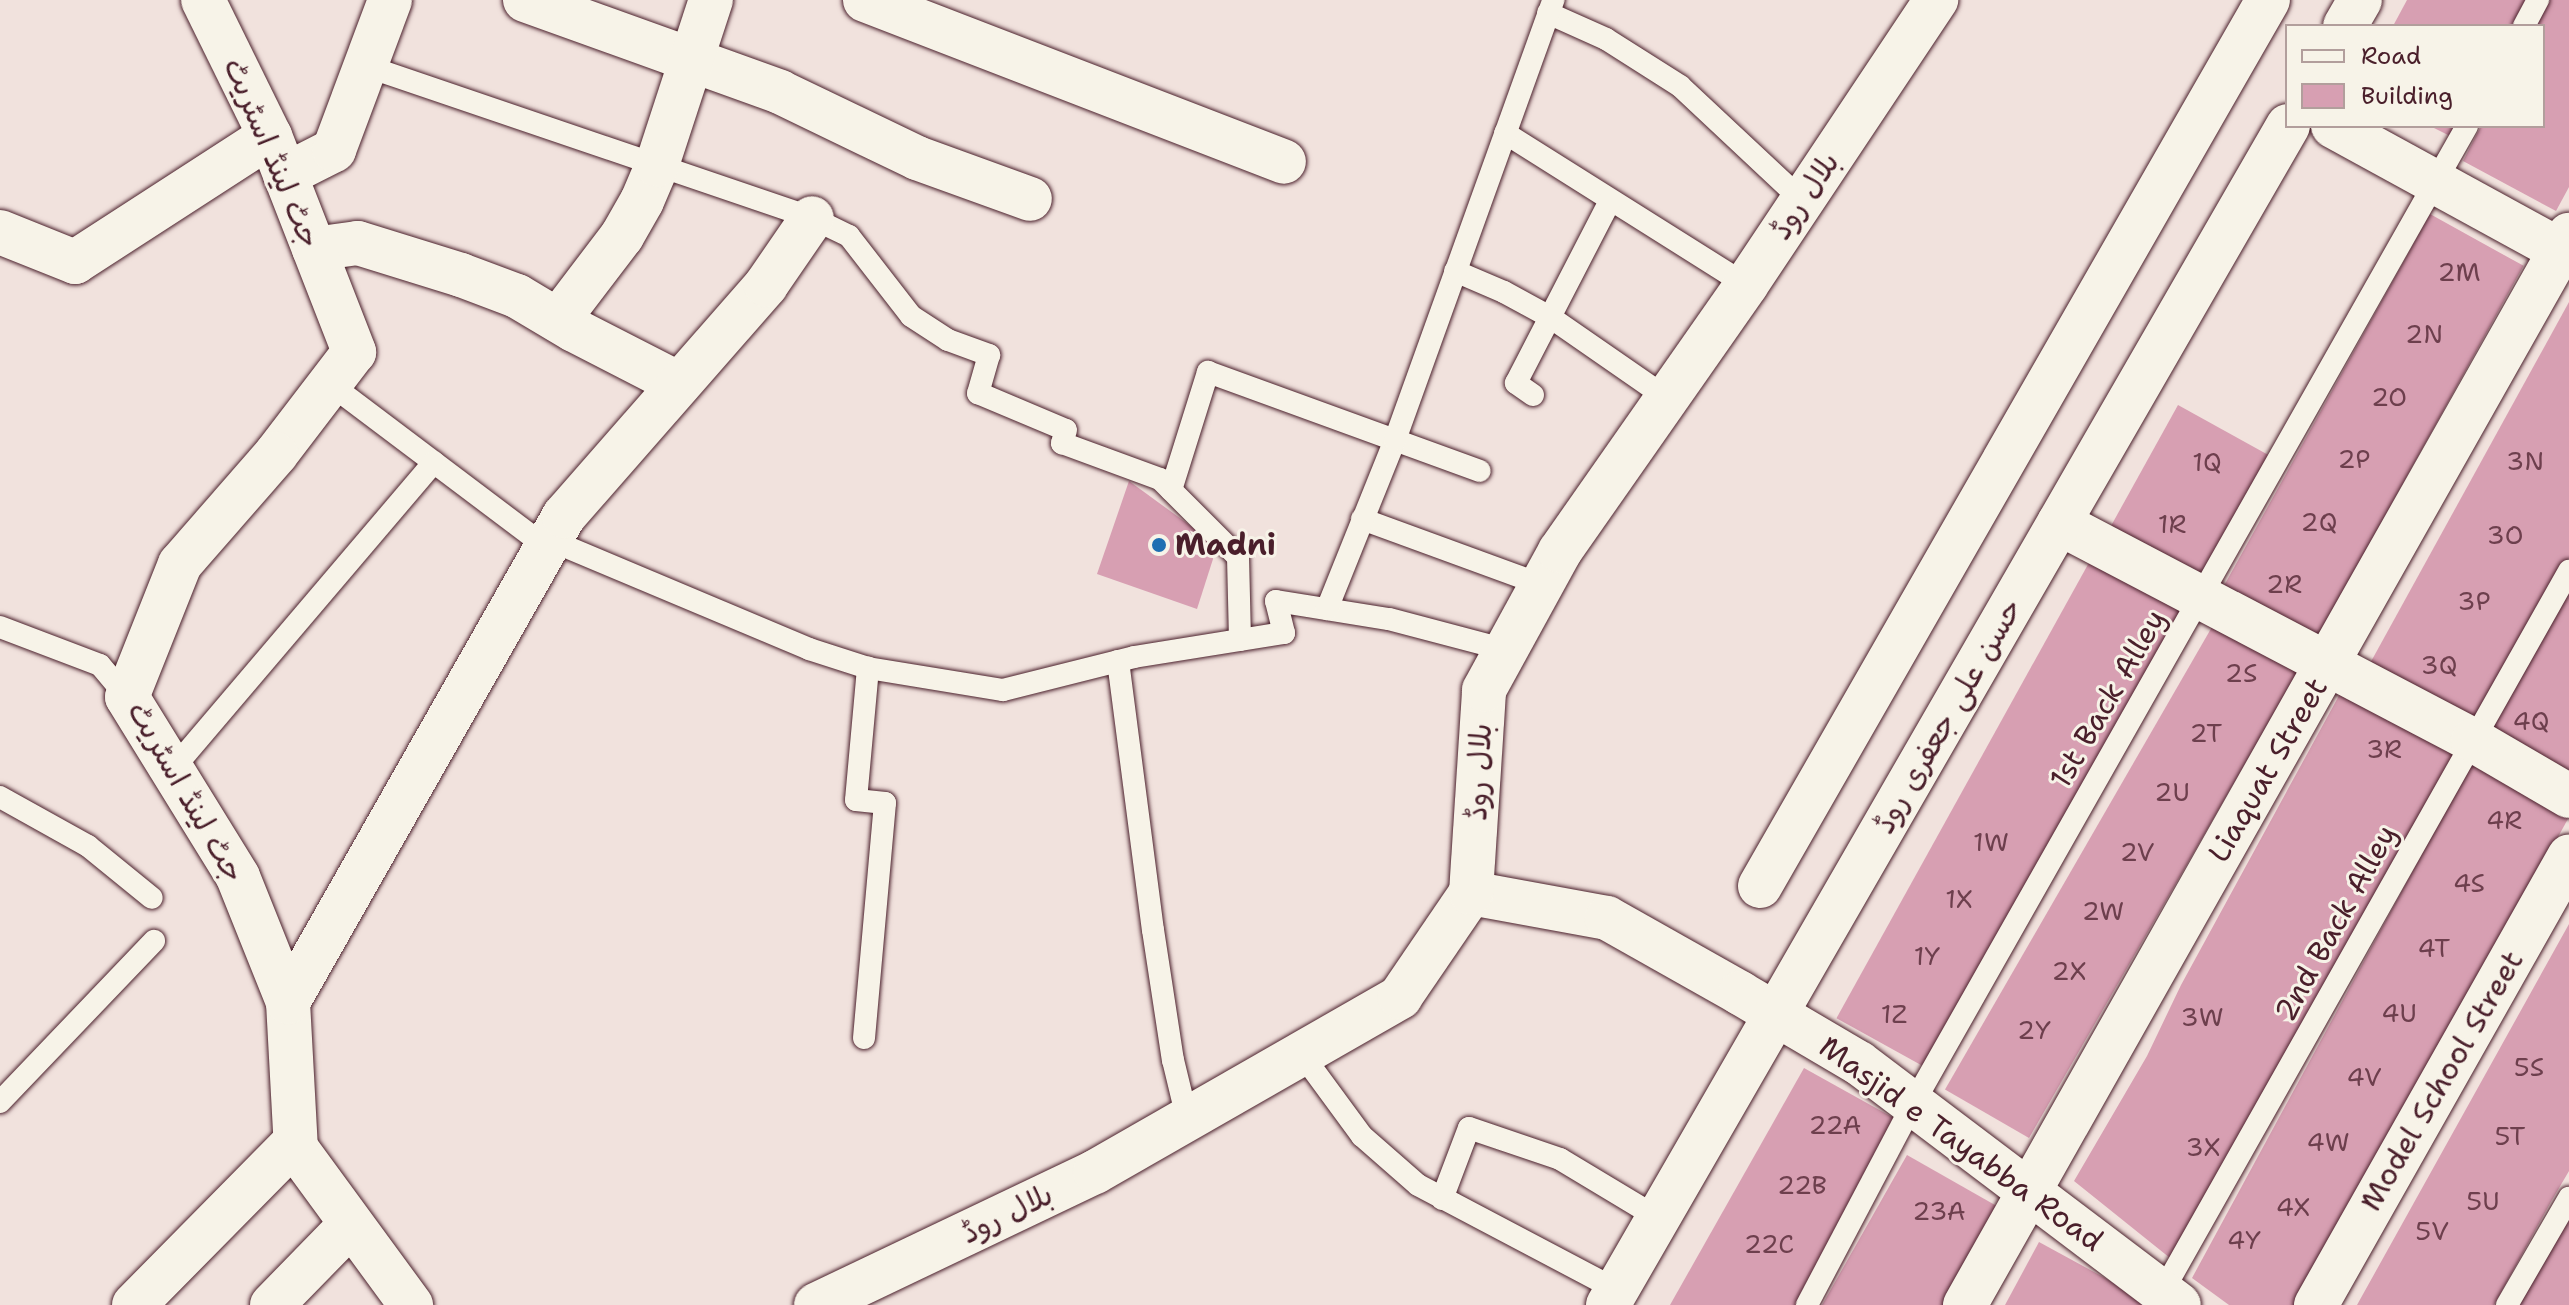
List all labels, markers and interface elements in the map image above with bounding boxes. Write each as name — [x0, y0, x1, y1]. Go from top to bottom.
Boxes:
legend — [2285, 24, 2545, 128]
text: Road — [2361, 40, 2421, 72]
street label: جٹ لینڈ اسٹریٹ — [216, 53, 328, 253]
text: Building — [2361, 80, 2453, 112]
street label: بلال روڈ — [1763, 146, 1847, 246]
house number: 2M — [2438, 256, 2480, 288]
house number: 2N — [2405, 318, 2443, 350]
house number: 2O — [2371, 381, 2407, 413]
house number: 2P — [2338, 443, 2370, 475]
house number: 3N — [2506, 445, 2544, 477]
house number: 1Q — [2192, 446, 2222, 478]
house number: 2Q — [2301, 506, 2337, 538]
house number: 1R — [2158, 508, 2186, 540]
house number: 3O — [2487, 519, 2523, 551]
place label: Madni — [1175, 527, 1276, 563]
marker: Madni — [1150, 536, 1168, 554]
house number: 2R — [2266, 568, 2302, 600]
house number: 3P — [2457, 585, 2491, 617]
street label: حسن علی جعفری روڈ — [1866, 592, 2030, 840]
street label: 1st Back Alley — [2042, 603, 2174, 795]
house number: 3Q — [2421, 649, 2457, 681]
house number: 2S — [2225, 657, 2257, 689]
street label: Liaquat Street — [2201, 671, 2335, 869]
street label: جٹ لینڈ اسٹریٹ — [120, 695, 252, 889]
house number: 4Q — [2513, 705, 2549, 737]
house number: 2T — [2190, 717, 2222, 749]
street label: بلال روڈ — [1458, 722, 1500, 822]
house number: 3R — [2366, 733, 2402, 765]
house number: 2U — [2154, 776, 2190, 808]
house number: 4R — [2486, 804, 2522, 836]
street label: 2nd Back Alley — [2267, 819, 2405, 1027]
house number: 1W — [1973, 826, 2009, 858]
house number: 2V — [2120, 836, 2154, 868]
house number: 4S — [2453, 867, 2485, 899]
house number: 1X — [1945, 883, 1973, 915]
house number: 2W — [2082, 895, 2124, 927]
house number: 4T — [2418, 932, 2450, 964]
house number: 1Y — [1914, 940, 1940, 972]
street label: Model School Street — [2353, 945, 2531, 1217]
house number: 2X — [2052, 955, 2086, 987]
house number: 4U — [2381, 997, 2417, 1029]
house number: 1Z — [1881, 998, 1907, 1030]
house number: 3W — [2180, 1001, 2224, 1033]
house number: 2Y — [2017, 1014, 2051, 1046]
street label: Masjid e Tayabba Road — [1812, 1029, 2110, 1259]
house number: 5S — [2514, 1051, 2544, 1083]
house number: 4V — [2347, 1061, 2381, 1093]
house number: 22A — [1809, 1109, 1861, 1141]
house number: 5T — [2494, 1120, 2526, 1152]
house number: 4W — [2306, 1126, 2350, 1158]
house number: 3X — [2186, 1131, 2220, 1163]
house number: 22B — [1777, 1169, 1827, 1201]
street label: بلال روڈ — [955, 1176, 1059, 1252]
house number: 5U — [2466, 1185, 2500, 1217]
house number: 4X — [2276, 1191, 2310, 1223]
house number: 23A — [1912, 1195, 1966, 1227]
house number: 5V — [2415, 1215, 2449, 1247]
house number: 4Y — [2227, 1224, 2261, 1256]
house number: 22C — [1744, 1228, 1794, 1260]

